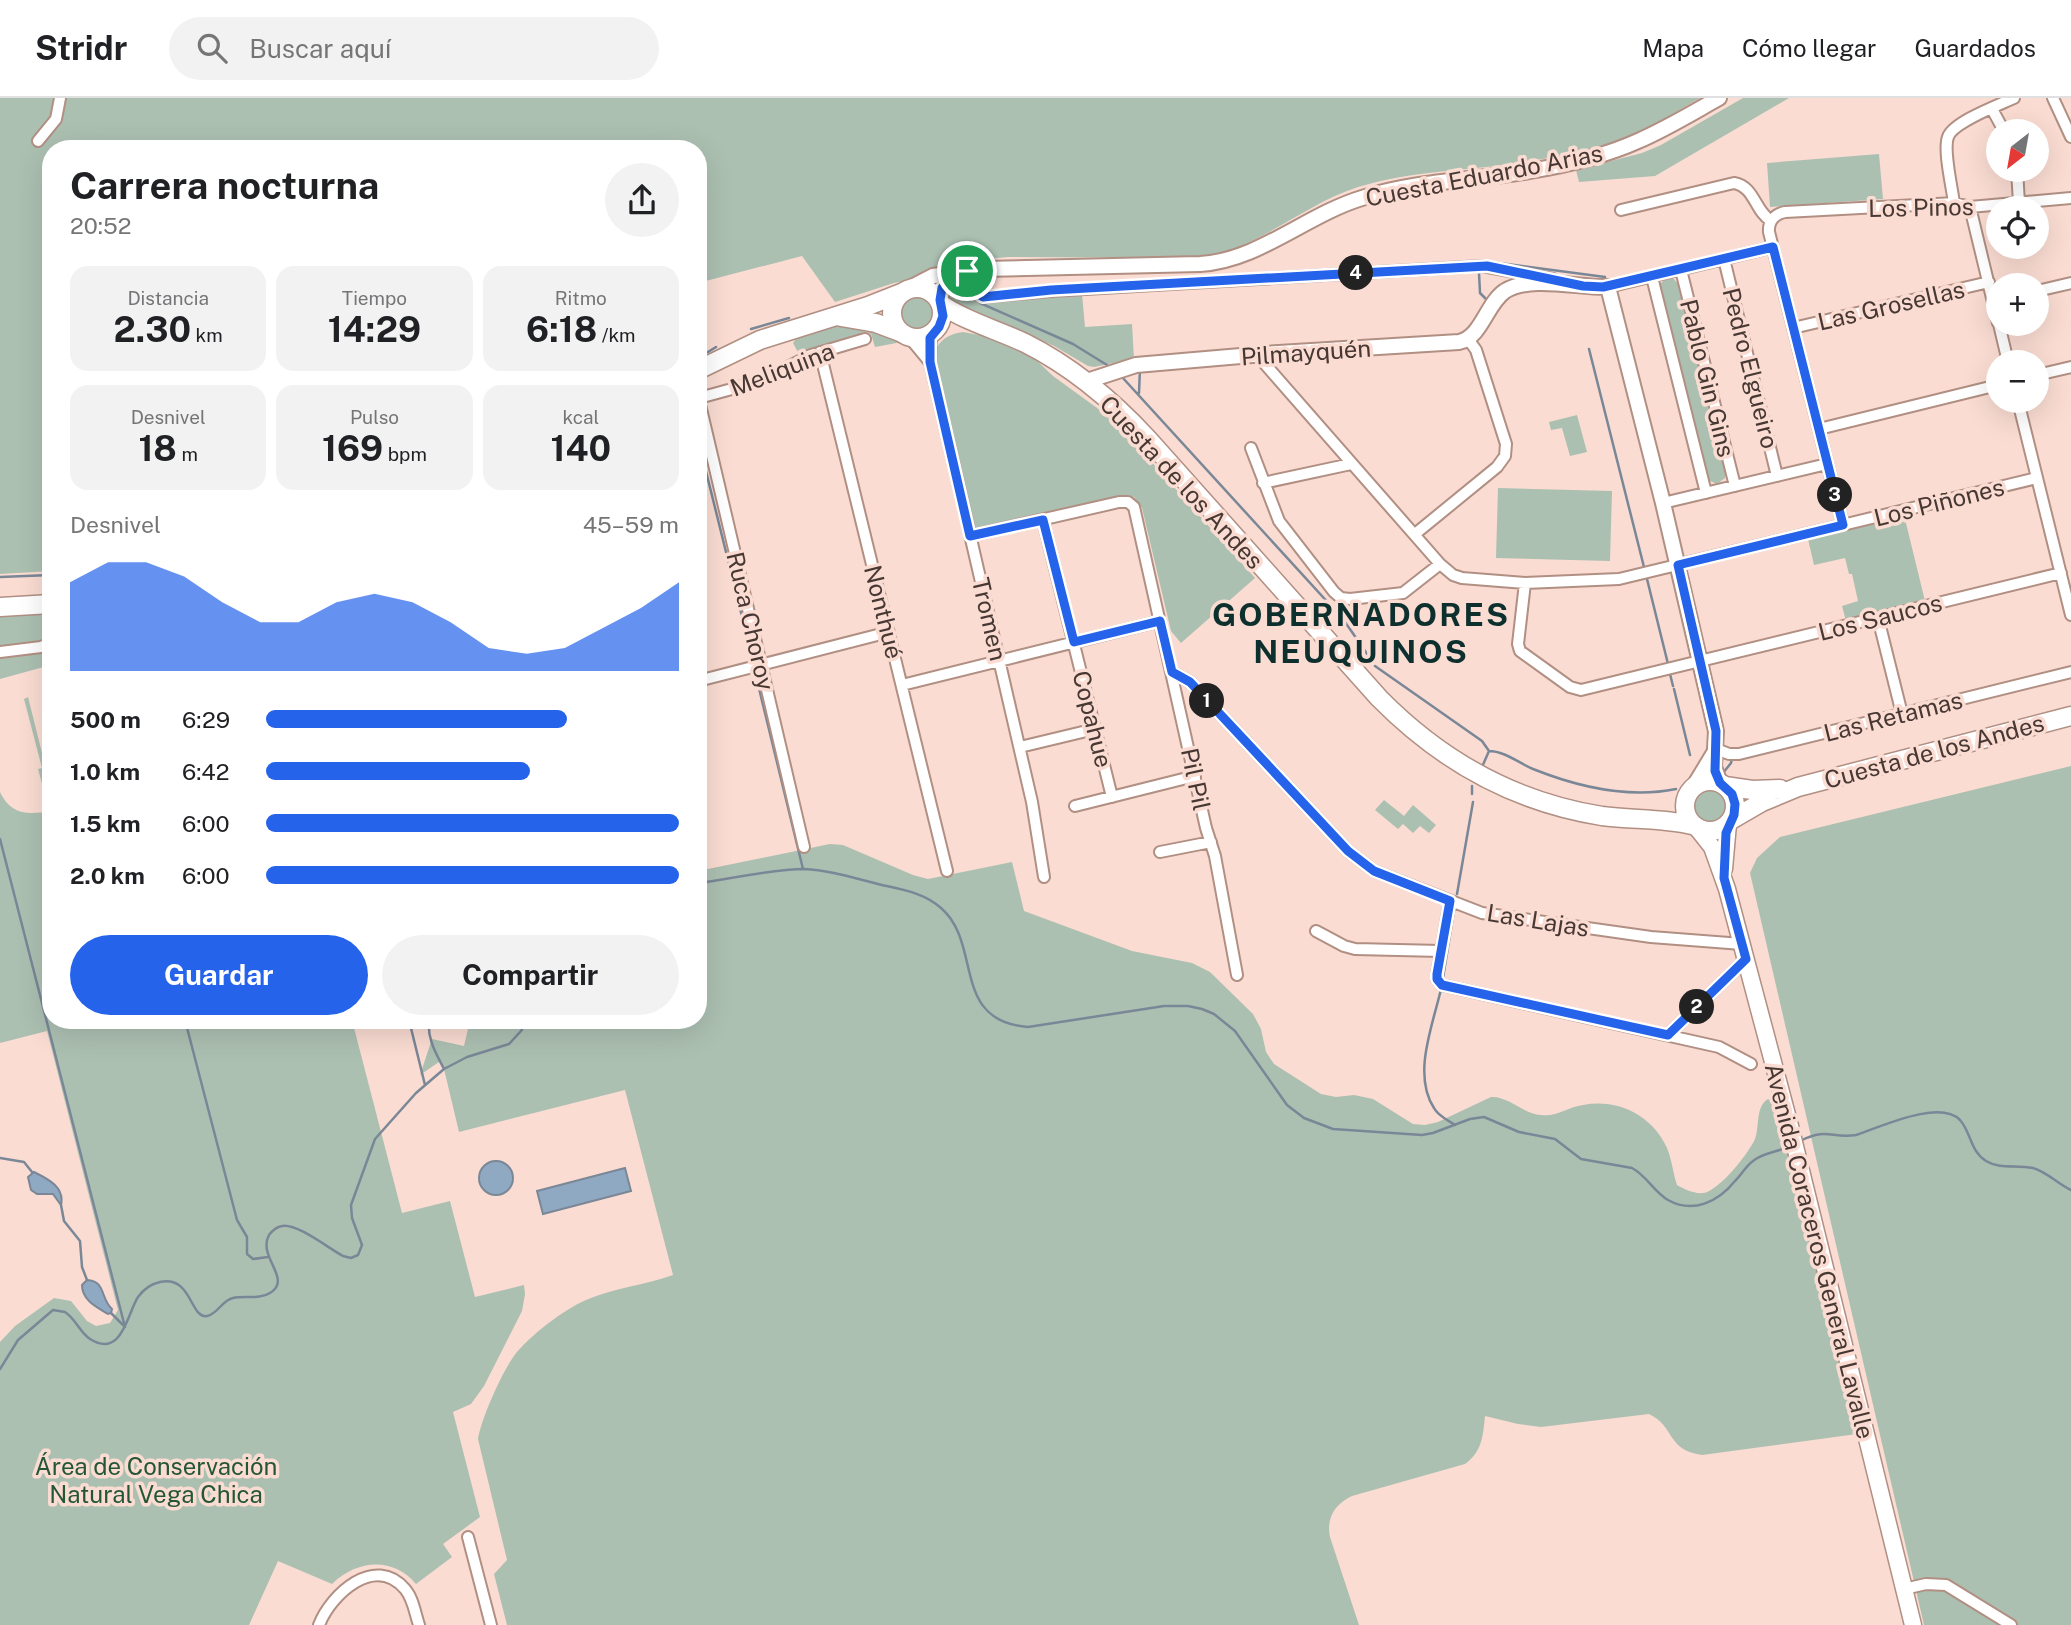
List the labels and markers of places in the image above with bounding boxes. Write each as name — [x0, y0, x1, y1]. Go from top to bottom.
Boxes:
pin — [937, 241, 997, 301]
pin: 4 — [1338, 256, 1374, 290]
pin: 3 — [1818, 478, 1853, 512]
pin: 1 — [1190, 684, 1224, 718]
pin: 2 — [1680, 990, 1714, 1024]

